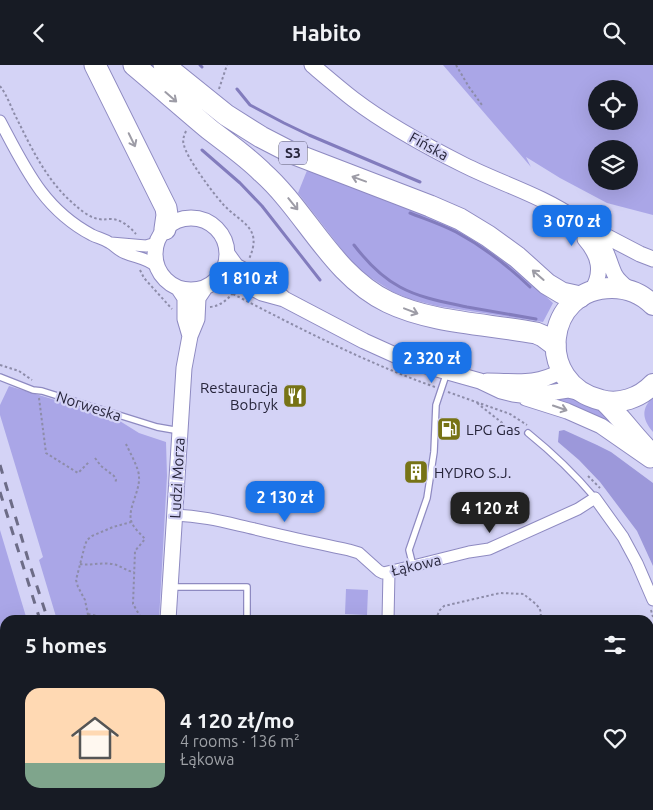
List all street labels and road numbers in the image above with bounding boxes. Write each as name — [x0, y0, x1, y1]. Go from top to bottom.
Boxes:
street label: Fińska — [407, 128, 451, 164]
road number: S3 — [279, 141, 307, 165]
street label: Norweska — [54, 388, 124, 424]
street label: Ludzi Morza — [166, 437, 188, 519]
street label: Łąkowa — [389, 551, 443, 579]

